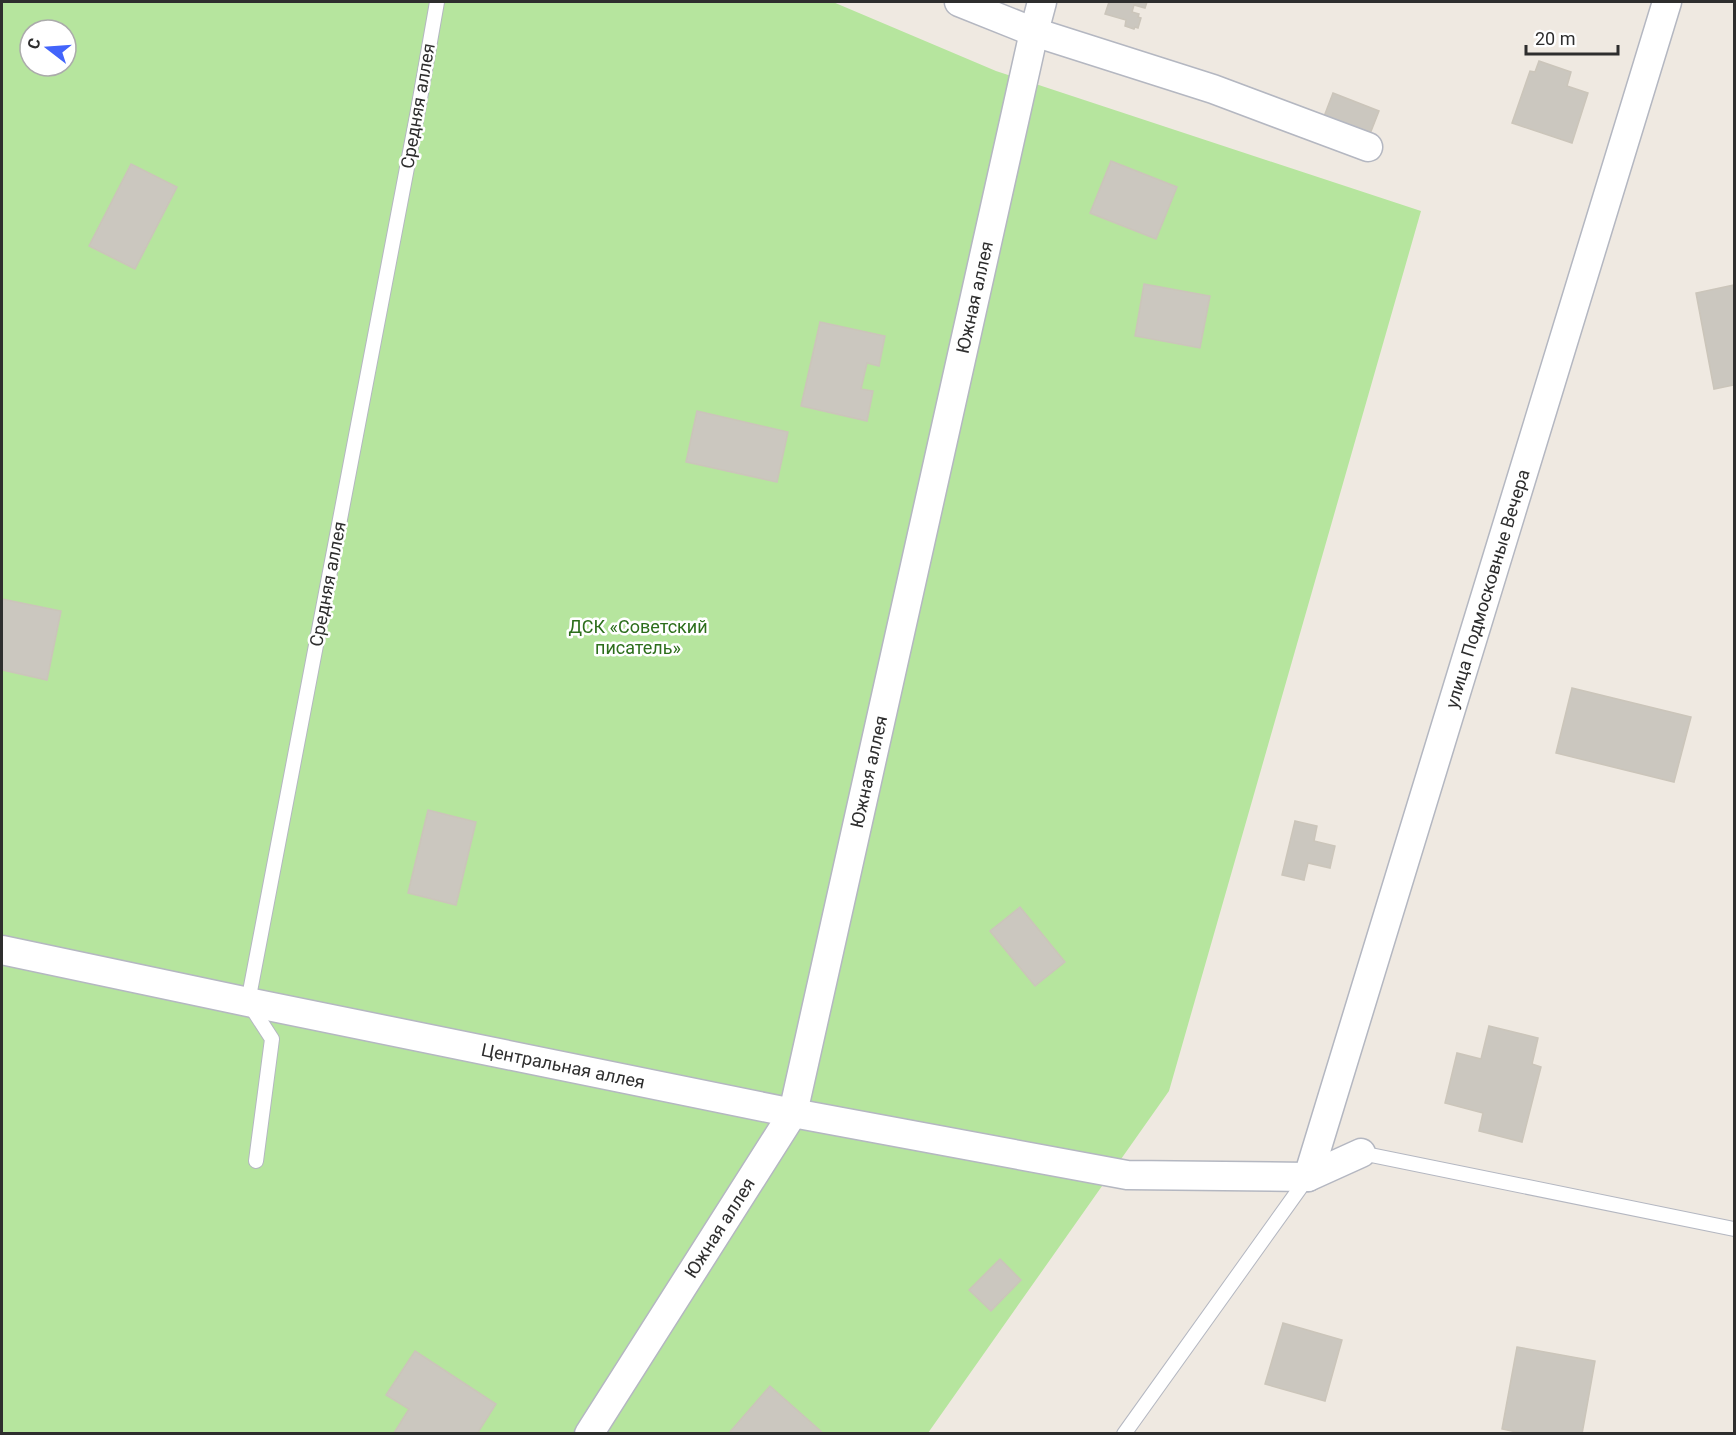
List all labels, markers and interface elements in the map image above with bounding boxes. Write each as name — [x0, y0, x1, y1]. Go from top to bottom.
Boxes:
north arrow — [18, 18, 78, 78]
scale bar — [1526, 18, 1618, 56]
text: 20 m — [1535, 28, 1575, 49]
text: С — [24, 36, 45, 52]
street label: Средняя аллея — [396, 42, 439, 170]
street label: Южная аллея — [952, 239, 997, 355]
street label: улица Подмосковные Вечера — [1441, 467, 1534, 711]
street label: Средняя аллея — [305, 520, 350, 648]
park label: ДСК «Советский писатель» — [568, 616, 708, 658]
street label: Южная аллея — [846, 713, 891, 830]
street label: Центральная аллея — [480, 1039, 647, 1093]
street label: Южная аллея — [680, 1174, 759, 1282]

